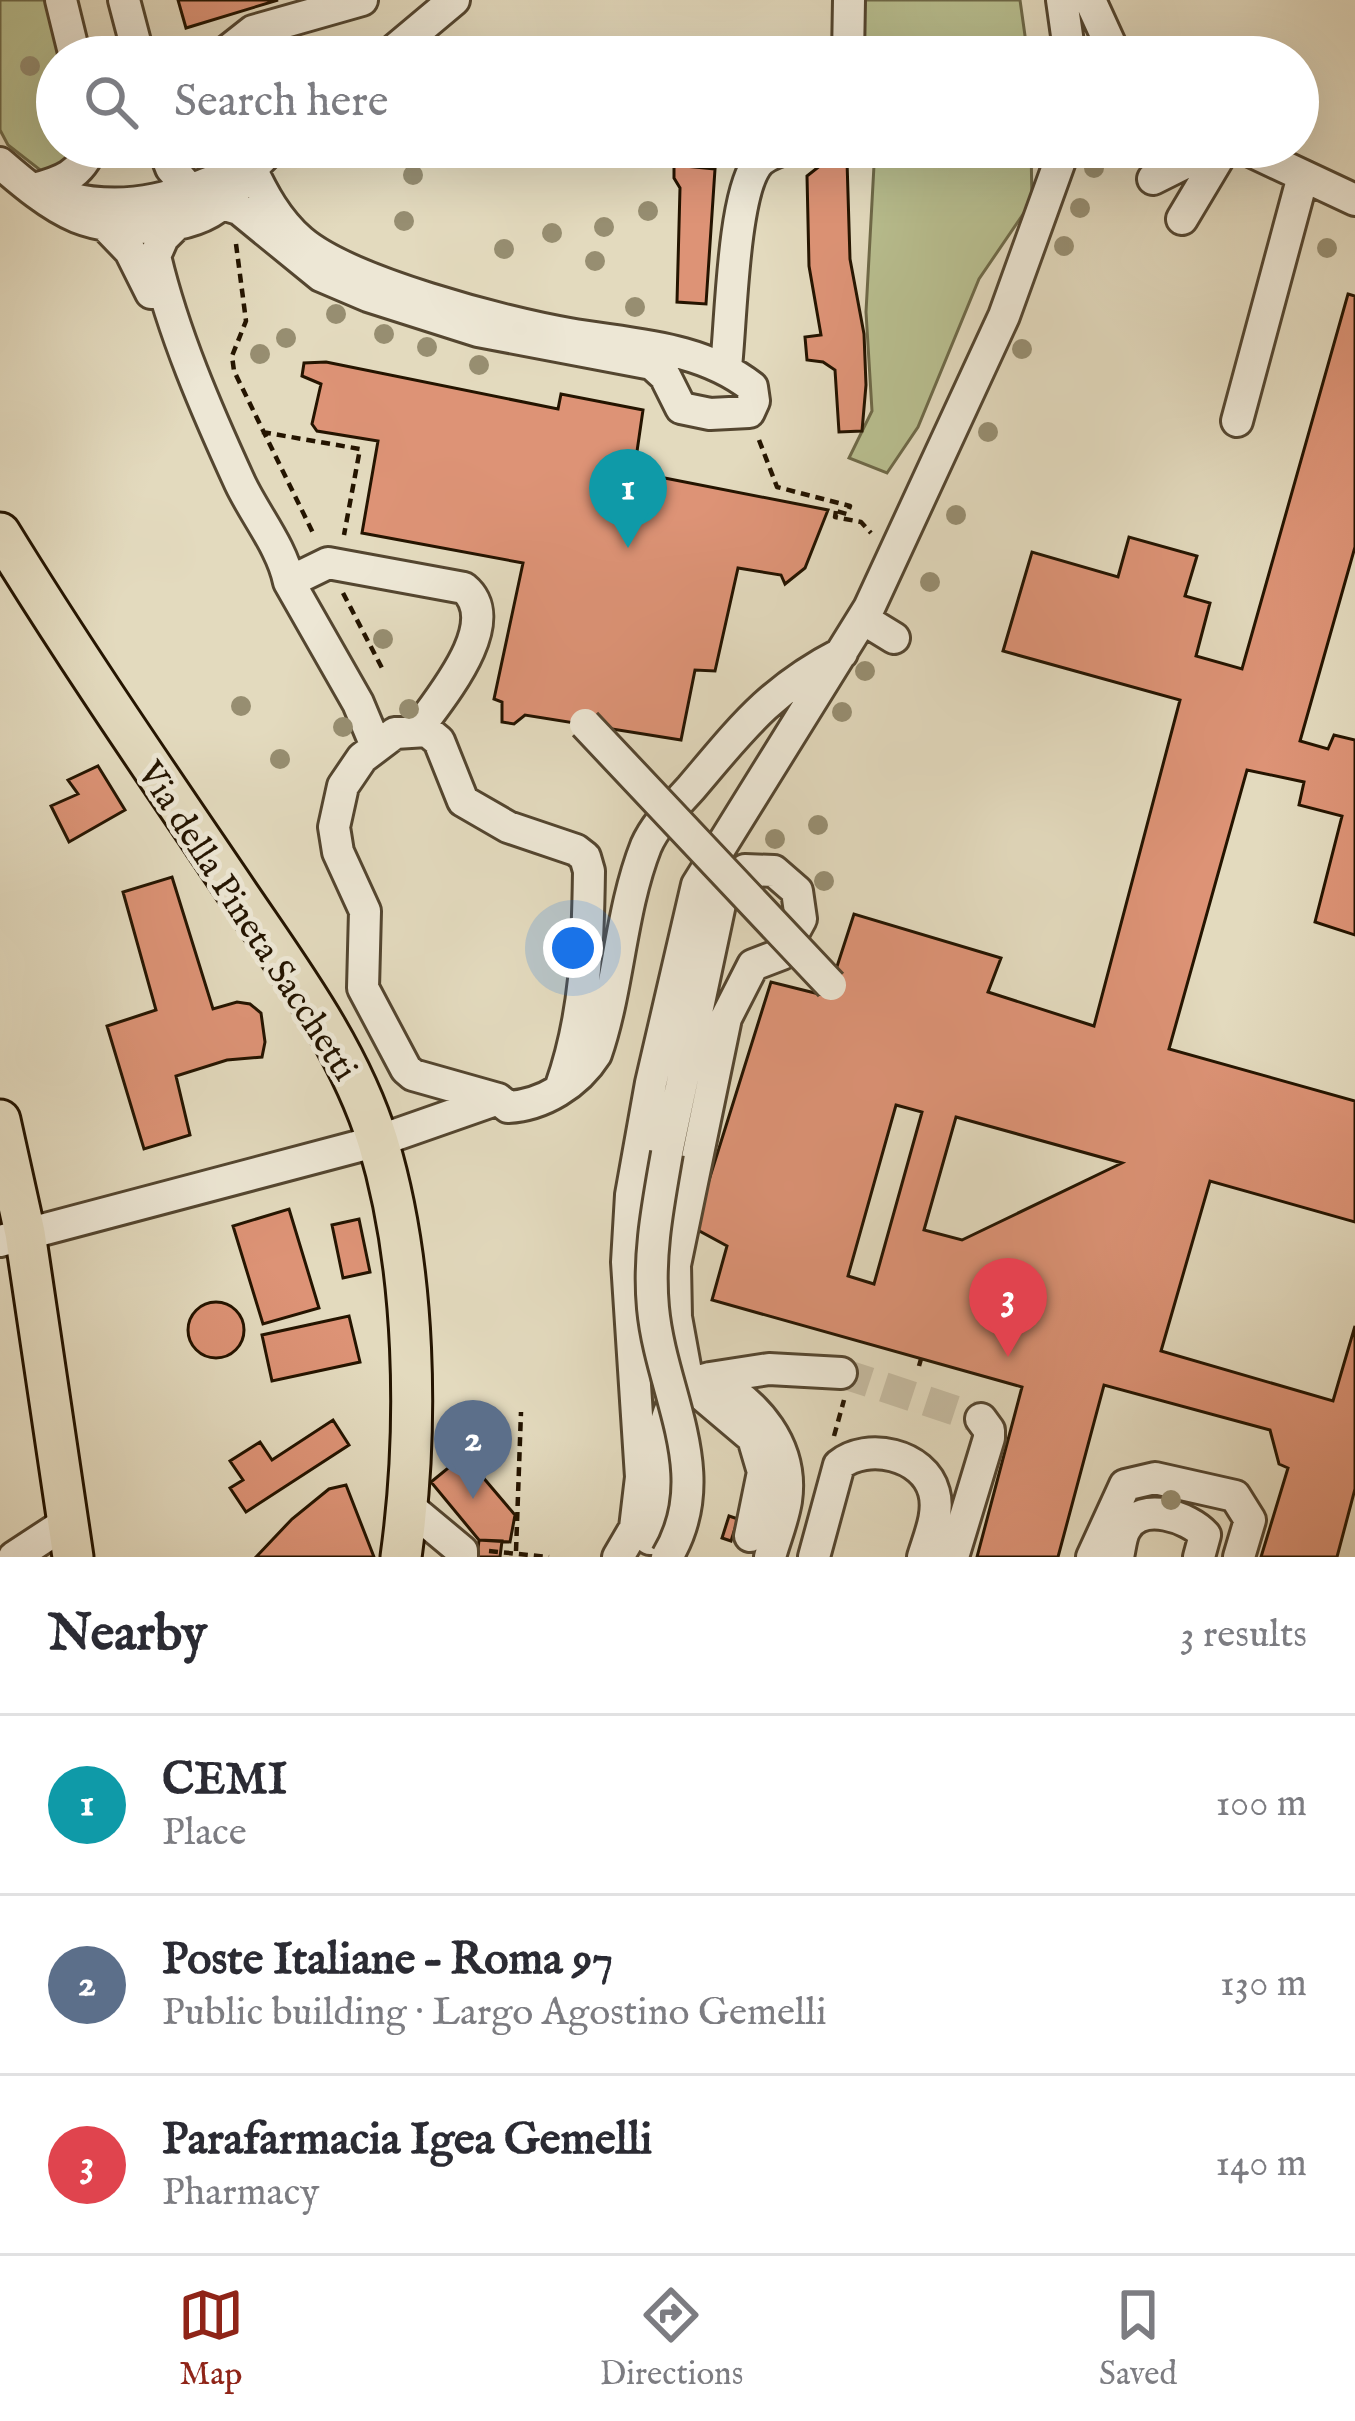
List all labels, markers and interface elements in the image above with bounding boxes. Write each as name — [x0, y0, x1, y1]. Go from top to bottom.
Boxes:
search box — [36, 36, 1319, 168]
icon: search — [78, 69, 144, 135]
text: Search here — [174, 74, 388, 131]
pin: 1 — [589, 449, 667, 548]
street label: Via della Pineta Sacchetti — [125, 752, 367, 1090]
your location — [543, 918, 603, 978]
pin: 3 — [969, 1258, 1047, 1357]
pin: 2 — [434, 1400, 512, 1499]
text: Nearby — [48, 1603, 207, 1668]
text: 3 results — [1180, 1611, 1307, 1660]
text: CEMI — [162, 1752, 287, 1809]
text: 1 — [80, 1780, 94, 1829]
text: 100 m — [1216, 1780, 1307, 1829]
text: Place — [162, 1809, 247, 1858]
text: Poste Italiane – Roma 97 — [162, 1932, 613, 1989]
text: 2 — [78, 1960, 96, 2009]
text: 130 m — [1220, 1960, 1307, 2009]
text: Public building · Largo Agostino Gemelli — [162, 1989, 827, 2038]
text: Parafarmacia Igea Gemelli — [162, 2112, 652, 2169]
text: 3 — [80, 2140, 94, 2189]
text: 140 m — [1216, 2140, 1307, 2189]
text: Pharmacy — [162, 2169, 319, 2218]
tab: Map — [178, 2282, 244, 2396]
tab: Directions — [600, 2282, 743, 2396]
tab: Saved — [1099, 2282, 1177, 2396]

